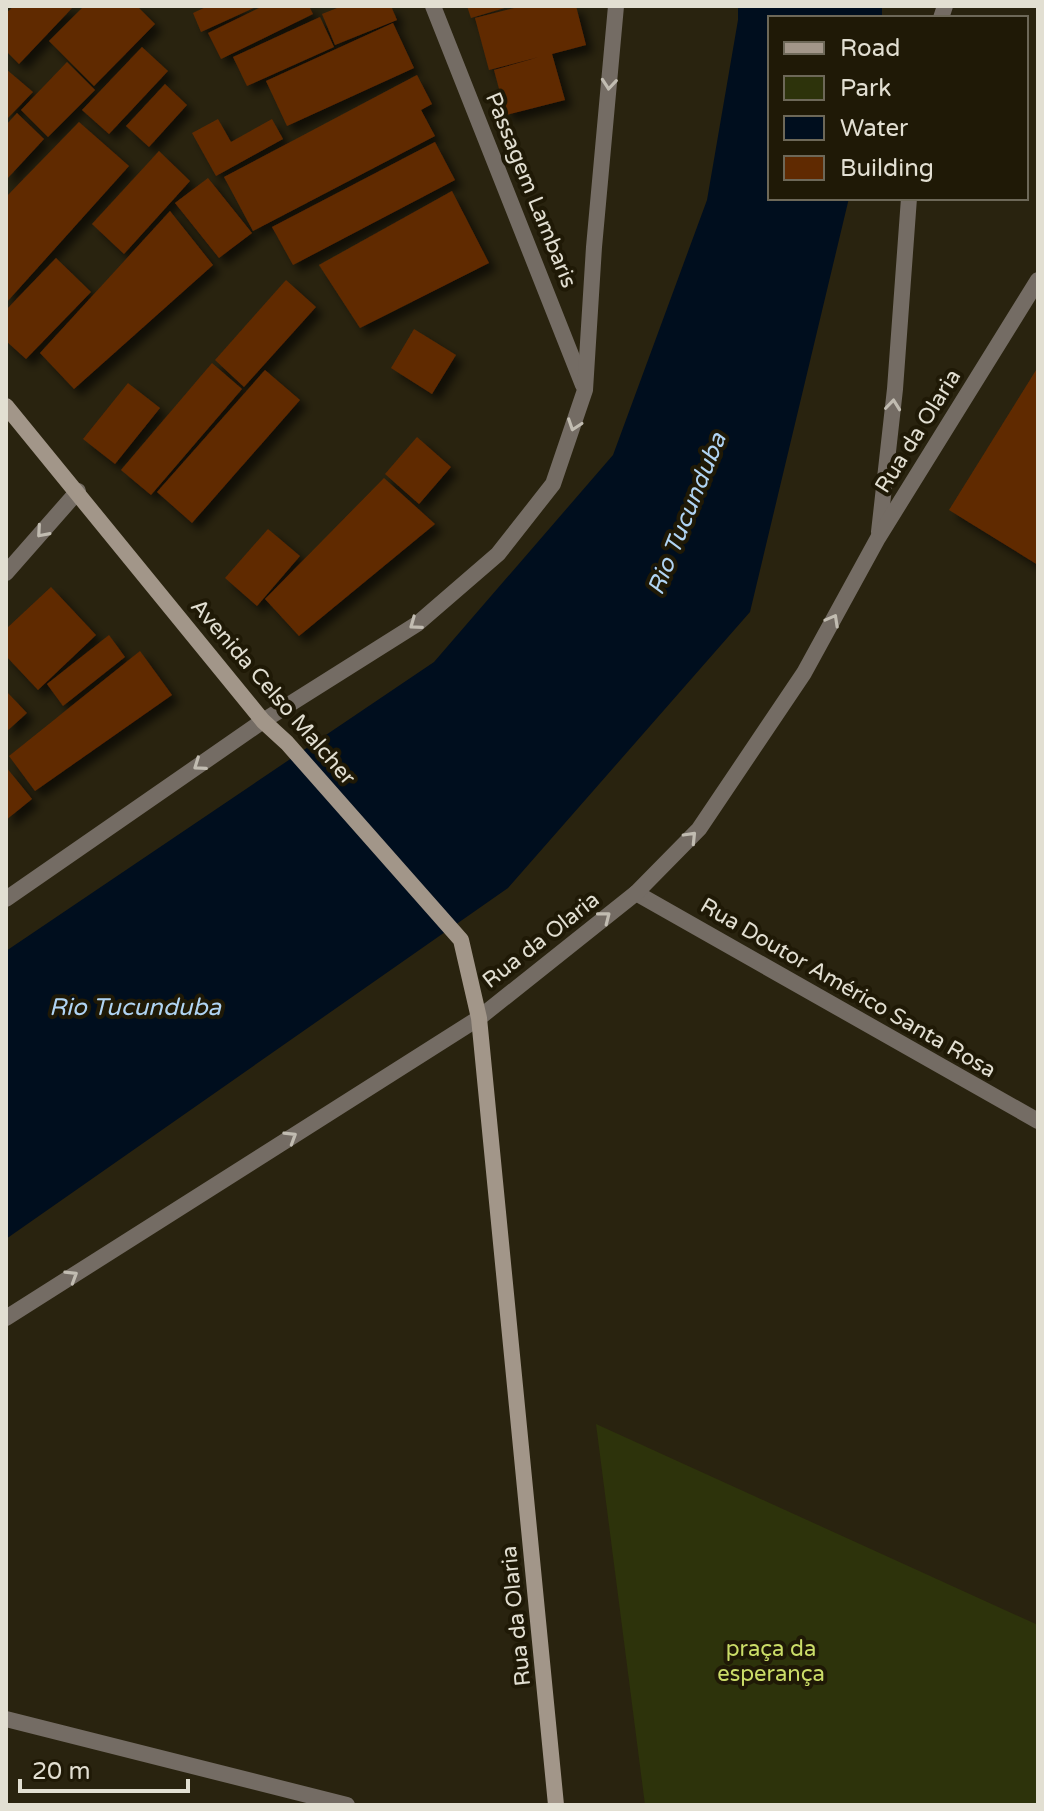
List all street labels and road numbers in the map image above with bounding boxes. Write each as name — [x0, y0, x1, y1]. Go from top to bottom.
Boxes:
street label: Passagem Lambaris — [480, 89, 582, 291]
street label: Rua da Olaria — [870, 364, 966, 498]
street label: Avenida Celso Malcher — [185, 594, 361, 791]
street label: Rua da Olaria — [477, 886, 605, 994]
street label: Rua Doutor Américo Santa Rosa — [696, 893, 1000, 1083]
street label: Rua da Olaria — [496, 1545, 536, 1687]

